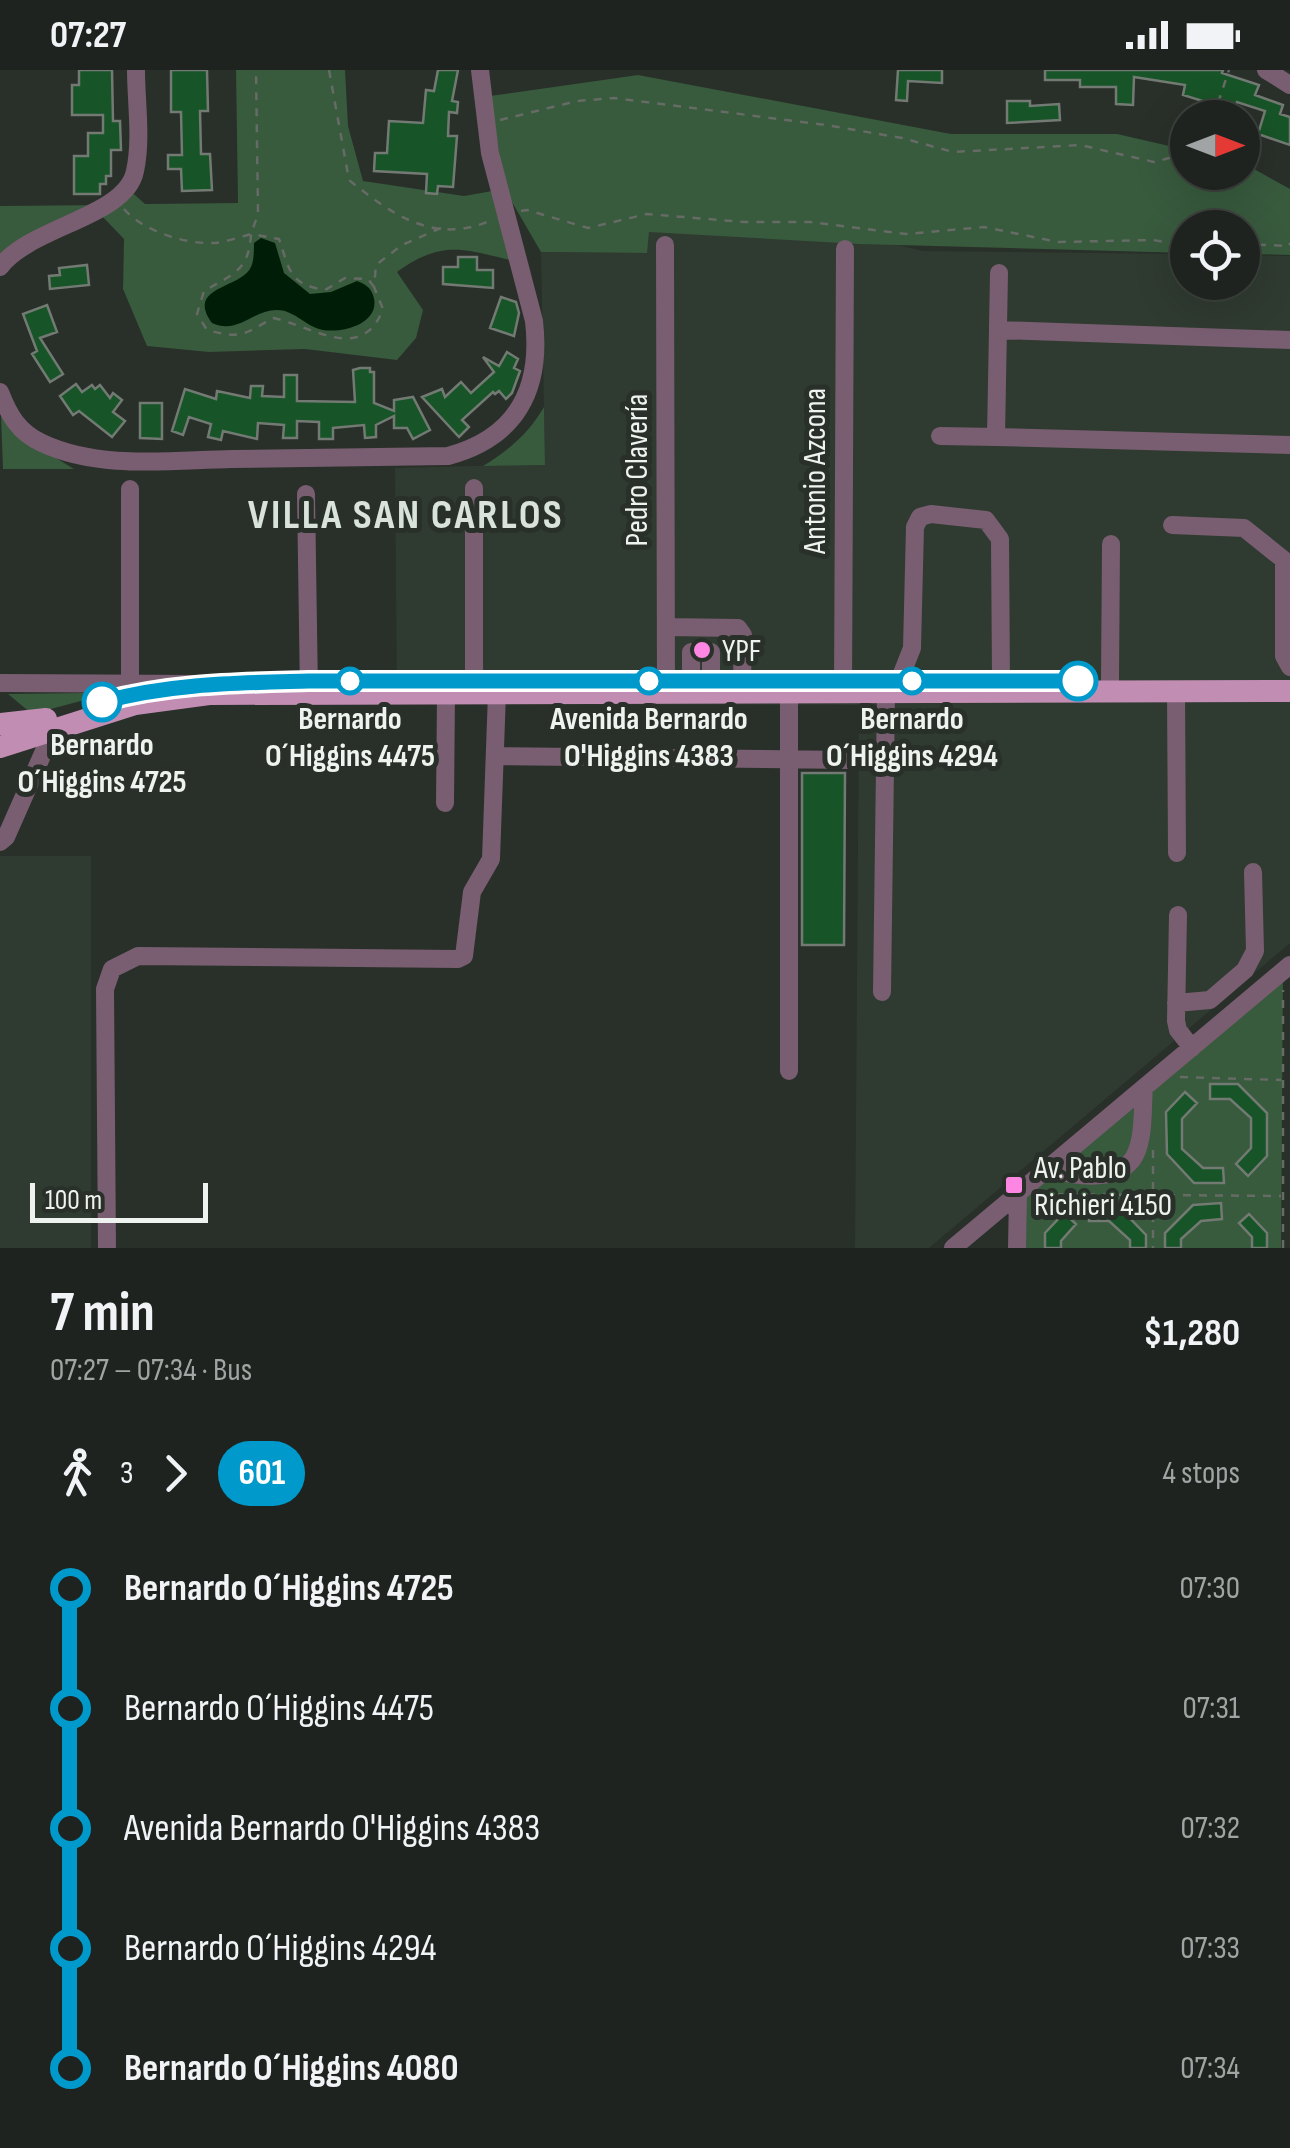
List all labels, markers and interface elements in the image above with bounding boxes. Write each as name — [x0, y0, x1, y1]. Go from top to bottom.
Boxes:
text: 07:27 — [50, 13, 126, 58]
north arrow — [1170, 100, 1260, 190]
map controls — [1170, 100, 1260, 300]
button: locate — [1170, 210, 1260, 300]
street label: Antonio Azcona — [796, 388, 835, 555]
street label: Pedro Clavería — [618, 394, 657, 546]
district label: VILLA SAN CARLOS — [248, 490, 564, 541]
place label: YPF — [722, 632, 761, 671]
marker: YPF — [691, 639, 713, 661]
unlabelled marker — [1059, 662, 1097, 700]
marker: Bernardo O´Higgins 4475 — [337, 668, 363, 694]
marker: Avenida Bernardo O'Higgins 4383 — [636, 668, 662, 694]
marker: Bernardo O´Higgins 4294 — [899, 668, 925, 694]
marker: Bernardo O´Higgins 4725 — [83, 683, 121, 721]
place label: Bernardo O´Higgins 4475 — [265, 700, 435, 776]
place label: Avenida Bernardo O'Higgins 4383 — [549, 700, 748, 776]
place label: Bernardo O´Higgins 4294 — [826, 700, 998, 776]
place label: Bernardo O´Higgins 4725 — [17, 726, 187, 802]
place label: Av. Pablo Richieri 4150 — [1033, 1149, 1172, 1225]
marker: Av. Pablo Richieri 4150 — [1003, 1174, 1025, 1196]
scale bar — [30, 1178, 208, 1222]
text: 100 m — [45, 1184, 102, 1217]
text: 7 min — [50, 1280, 155, 1347]
text: $1,280 — [1143, 1311, 1240, 1356]
text: 07:27 – 07:34 · Bus — [50, 1351, 252, 1390]
icon: walk — [50, 1446, 105, 1501]
icon: forward — [148, 1446, 203, 1501]
text: 601 — [238, 1452, 285, 1495]
text: 3 — [120, 1454, 133, 1493]
text: 4 stops — [1163, 1454, 1240, 1493]
text: Bernardo O´Higgins 4725 — [124, 1566, 454, 1611]
text: 07:30 — [1179, 1569, 1240, 1608]
text: Bernardo O´Higgins 4475 — [124, 1686, 434, 1731]
text: 07:31 — [1183, 1689, 1240, 1728]
text: Avenida Bernardo O'Higgins 4383 — [124, 1806, 540, 1851]
text: 07:32 — [1181, 1809, 1240, 1848]
text: Bernardo O´Higgins 4294 — [124, 1926, 436, 1971]
text: 07:33 — [1180, 1929, 1240, 1968]
text: Bernardo O´Higgins 4080 — [124, 2046, 459, 2091]
text: 07:34 — [1180, 2049, 1240, 2088]

